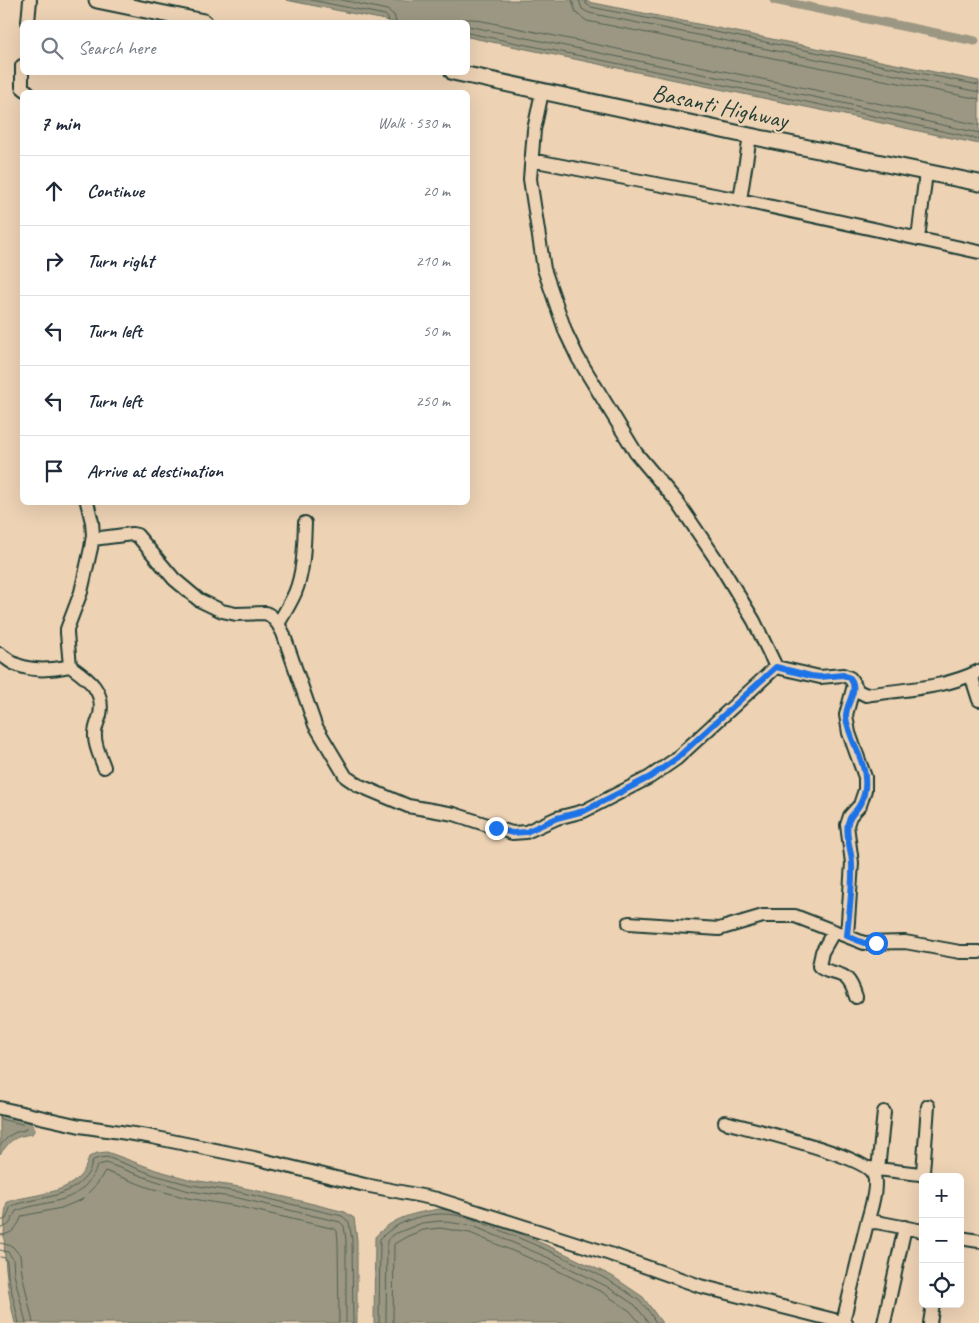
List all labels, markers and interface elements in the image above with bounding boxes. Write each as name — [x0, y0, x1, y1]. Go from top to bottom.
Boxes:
search box — [20, 20, 470, 75]
icon: search — [38, 34, 66, 62]
text: Search here — [78, 36, 155, 60]
street label: Basanti Highway — [650, 77, 792, 135]
text: 7 min — [40, 110, 80, 136]
text: Walk · 530 m — [378, 113, 450, 133]
icon: ahead — [40, 177, 68, 205]
text: Continue — [87, 179, 144, 203]
text: 20 m — [423, 181, 450, 201]
icon: right — [40, 247, 68, 275]
text: Turn right — [87, 249, 154, 273]
text: 210 m — [416, 251, 450, 271]
icon: left — [40, 317, 68, 345]
text: Turn left — [87, 319, 142, 343]
text: 50 m — [423, 321, 450, 341]
icon: left — [40, 387, 68, 415]
text: Turn left — [87, 389, 142, 413]
text: 250 m — [416, 391, 450, 411]
icon: arrive — [40, 457, 68, 485]
text: Arrive at destination — [87, 459, 223, 483]
route end — [485, 817, 508, 840]
route start — [865, 932, 888, 955]
map controls — [919, 1173, 964, 1308]
button: + — [919, 1173, 964, 1218]
button: − — [919, 1218, 964, 1263]
button: locate — [919, 1263, 964, 1308]

